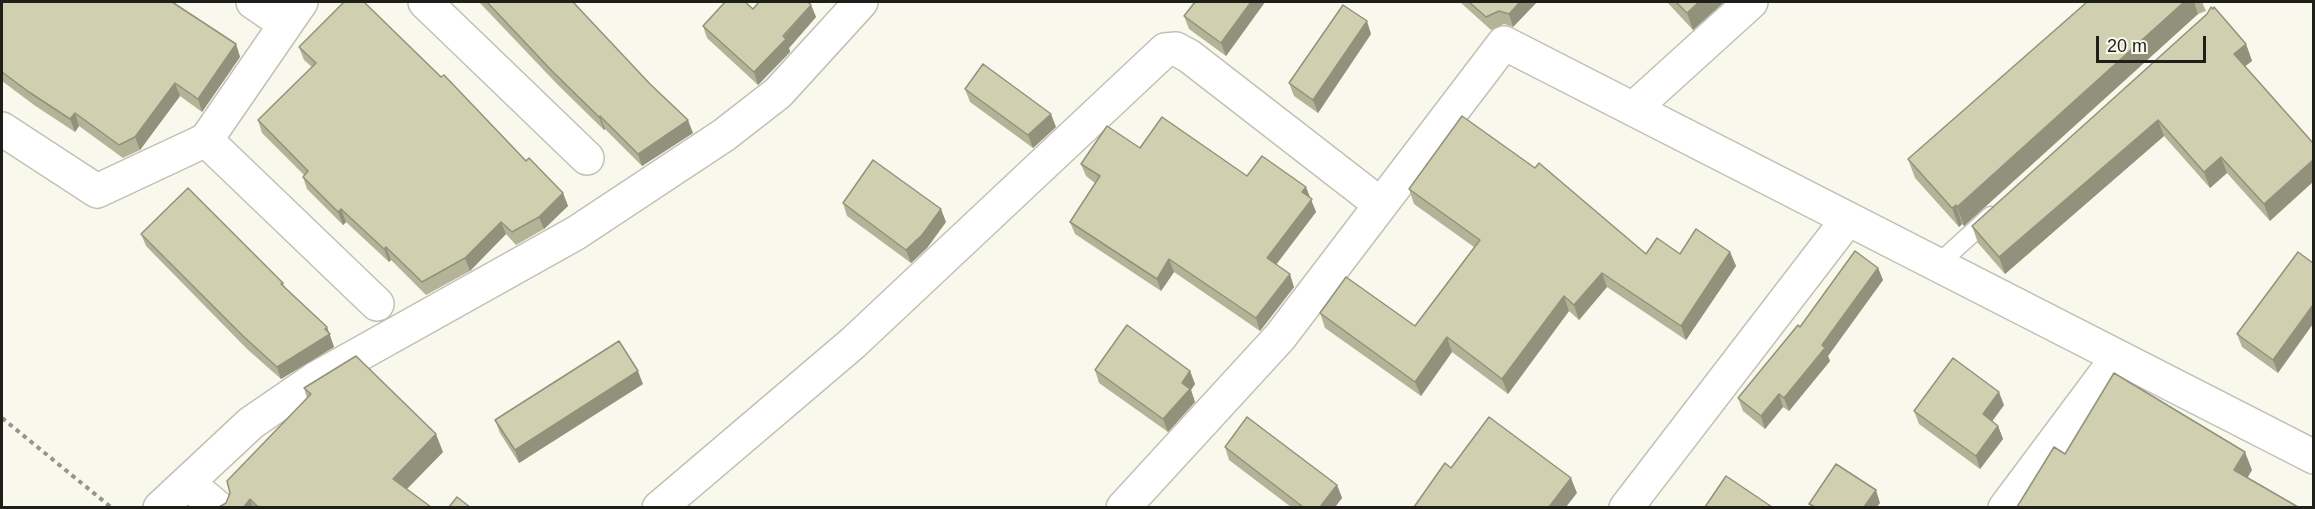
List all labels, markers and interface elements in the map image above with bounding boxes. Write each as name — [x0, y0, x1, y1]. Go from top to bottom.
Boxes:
scale bar — [2099, 24, 2208, 62]
text: 20 m — [2107, 36, 2147, 56]

